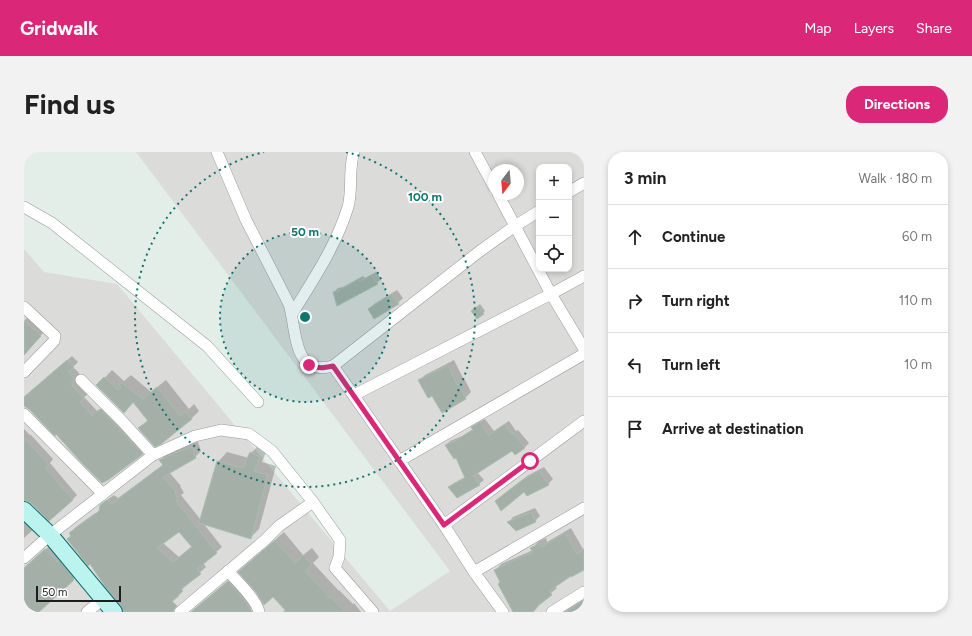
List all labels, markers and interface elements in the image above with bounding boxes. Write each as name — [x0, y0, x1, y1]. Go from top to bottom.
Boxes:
text: Gridwalk — [20, 17, 98, 40]
text: Map — [804, 20, 832, 37]
text: Layers — [854, 20, 894, 37]
text: Share — [916, 20, 952, 37]
button: Directions — [846, 86, 948, 123]
text: Find us — [24, 87, 115, 121]
north arrow — [488, 164, 524, 200]
map controls — [536, 164, 572, 272]
button: + — [536, 164, 572, 200]
text: 3 min — [624, 168, 666, 188]
text: Walk · 180 m — [859, 171, 932, 186]
text: 100 m — [408, 190, 442, 204]
button: − — [536, 200, 572, 236]
text: 50 m — [291, 225, 319, 239]
icon: ahead — [624, 226, 646, 248]
text: Continue — [662, 228, 725, 246]
text: 60 m — [902, 229, 932, 244]
button: locate — [536, 236, 572, 272]
icon: right — [624, 290, 646, 312]
text: Turn right — [662, 292, 730, 310]
text: 110 m — [899, 293, 932, 308]
centre of rings — [298, 310, 312, 324]
icon: left — [624, 354, 646, 376]
route end — [300, 356, 318, 374]
text: Turn left — [662, 356, 720, 374]
text: 10 m — [904, 357, 932, 372]
icon: arrive — [624, 418, 646, 440]
text: Arrive at destination — [662, 420, 803, 438]
route start — [521, 452, 539, 470]
scale bar — [36, 584, 121, 603]
text: 50 m — [42, 586, 67, 599]

